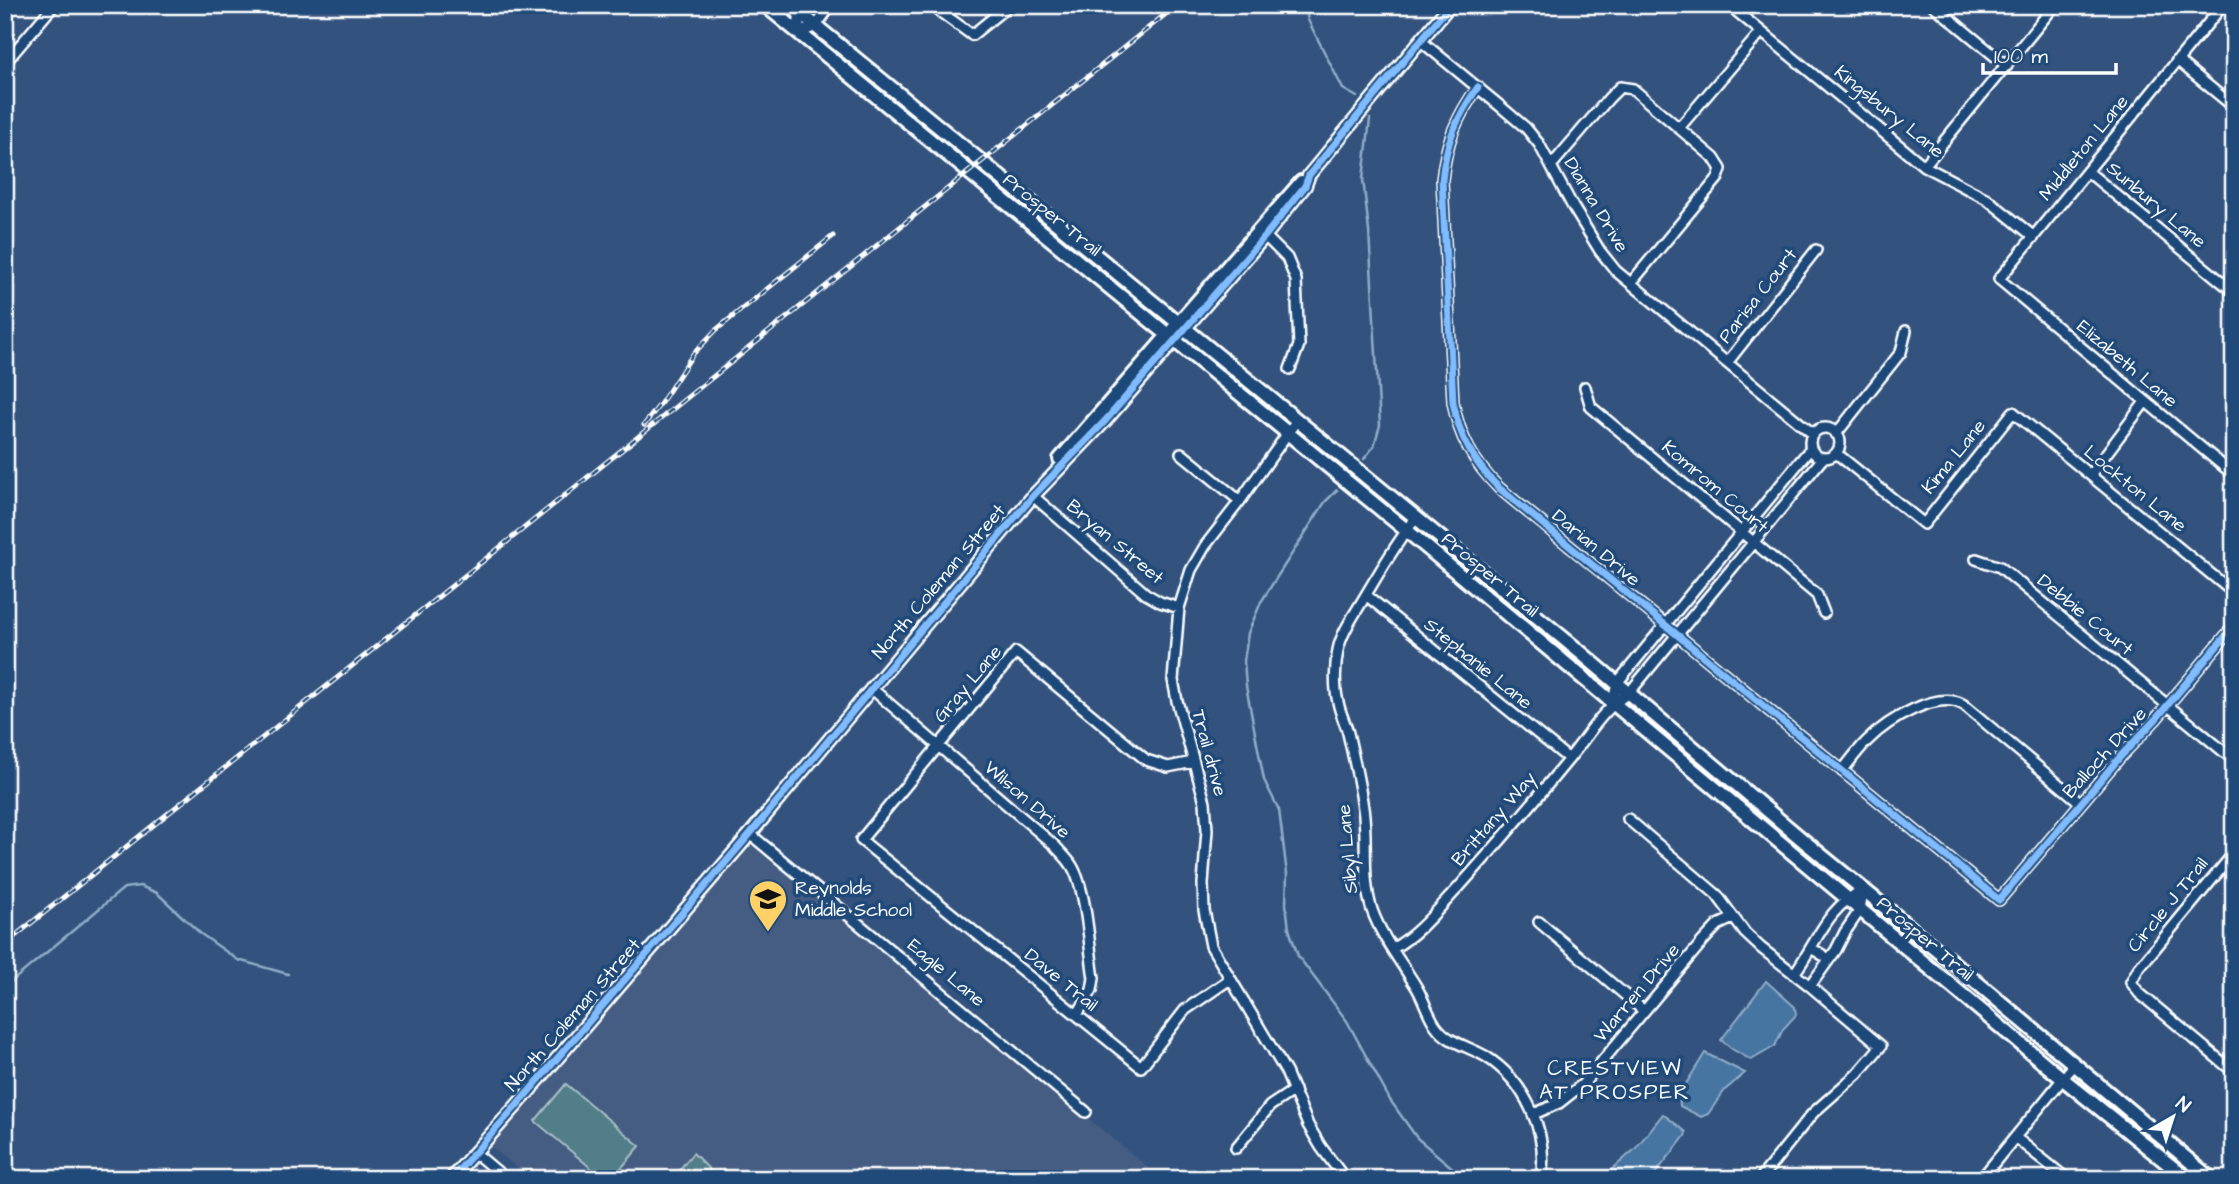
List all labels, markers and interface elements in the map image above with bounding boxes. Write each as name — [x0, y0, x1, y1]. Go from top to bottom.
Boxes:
scale bar — [1983, 32, 2116, 76]
text: 100 m — [1994, 42, 2049, 71]
street label: Kingsbury Lane — [1828, 59, 1950, 166]
street label: Middleton Lane — [2033, 89, 2135, 207]
street label: Dianna Drive — [1557, 152, 1635, 258]
street label: Sunbury Lane — [2100, 155, 2212, 256]
street label: Prosper Trail — [997, 167, 1107, 263]
street label: Parisa Court — [1712, 243, 1804, 349]
street label: Elizabeth Lane — [2071, 314, 2183, 414]
street label: Kima Lane — [1915, 414, 1993, 500]
street label: Komrom Court — [1656, 434, 1775, 540]
street label: Lockton Lane — [2078, 439, 2192, 539]
street label: Bryan Street — [1060, 493, 1170, 592]
street label: North Coleman Street — [866, 498, 1012, 666]
street label: Darian Drive — [1546, 503, 1646, 593]
street label: Prosper Trail — [1436, 526, 1545, 624]
street label: Debbie Court — [2031, 568, 2139, 662]
street label: Stephanie Lane — [1418, 612, 1538, 716]
street label: Gray Lane — [927, 639, 1009, 729]
street label: Balloch Drive — [2057, 701, 2153, 805]
street label: Trail drive — [1184, 707, 1234, 799]
street label: Wilson Drive — [978, 755, 1076, 845]
street label: Brittany Way — [1445, 765, 1544, 873]
street label: Sibyl Lane — [1331, 803, 1366, 895]
street label: Circle J Trail — [2121, 852, 2215, 958]
place label: Reynolds Middle School — [795, 875, 912, 924]
school or university icon: Reynolds Middle School — [747, 878, 789, 933]
street label: Prosper Trail — [1871, 890, 1980, 988]
street label: North Coleman Street — [499, 932, 647, 1098]
street label: Eagle Lane — [901, 932, 991, 1014]
street label: Warren Drive — [1588, 938, 1686, 1048]
street label: Dave Trail — [1018, 942, 1104, 1018]
district label: CRESTVIEW AT PROSPER — [1539, 1054, 1691, 1107]
north arrow — [2138, 1082, 2208, 1152]
text: N — [2170, 1091, 2196, 1119]

